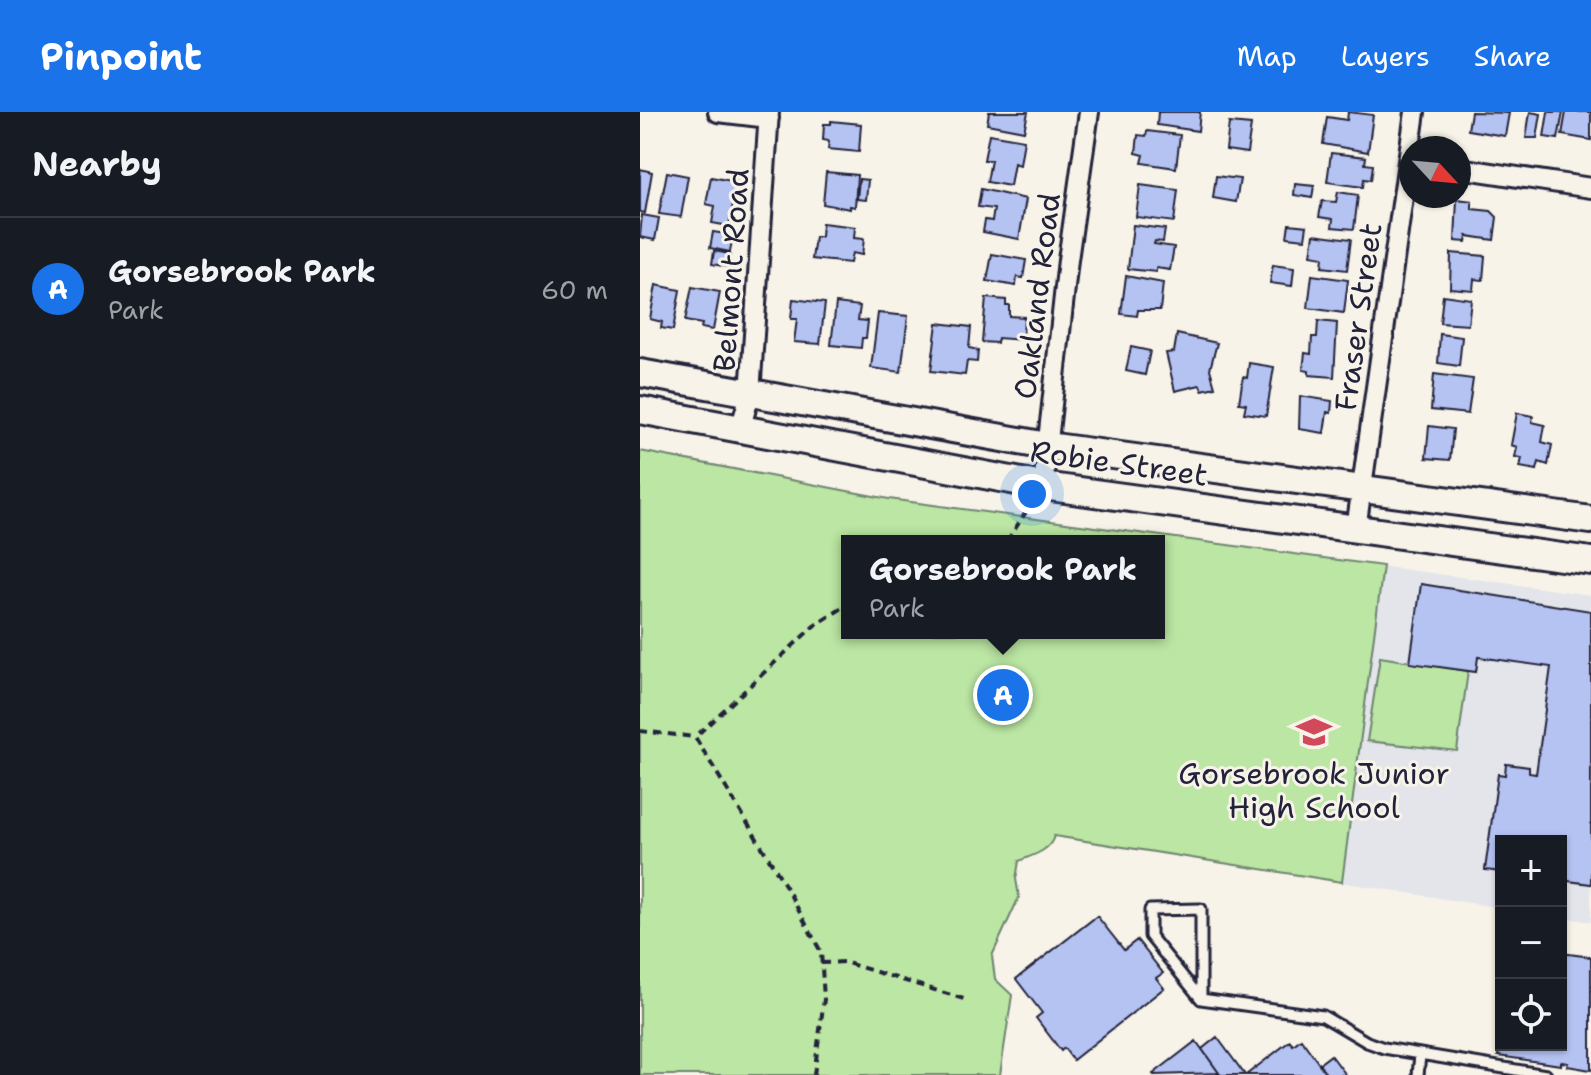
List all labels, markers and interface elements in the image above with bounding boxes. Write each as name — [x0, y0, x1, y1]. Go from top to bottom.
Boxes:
text: Pinpoint — [40, 31, 202, 82]
text: Map — [1237, 37, 1297, 75]
text: Layers — [1341, 37, 1430, 75]
text: Share — [1474, 37, 1551, 75]
north arrow — [1399, 136, 1471, 208]
text: Nearby — [32, 141, 162, 187]
street label: Belmont Road — [703, 167, 759, 373]
street label: Oakland Road — [1004, 191, 1070, 401]
street label: Fraser Street — [1325, 220, 1391, 414]
text: Gorsebrook Park — [108, 251, 376, 292]
text: A — [48, 272, 68, 307]
text: 60 m — [541, 272, 608, 307]
text: Park — [108, 292, 164, 327]
street label: Robie Street — [1028, 430, 1210, 496]
your location — [1012, 474, 1052, 514]
popup — [841, 535, 1165, 639]
text: Gorsebrook Park — [869, 549, 1137, 590]
text: Park — [869, 590, 925, 625]
pin: A — [977, 665, 1029, 725]
school or university icon: Gorsebrook Junior High School — [1295, 713, 1333, 751]
place label: Gorsebrook Junior High School — [1178, 753, 1450, 828]
map controls — [1495, 835, 1567, 1051]
button: + — [1495, 835, 1567, 907]
button: − — [1495, 907, 1567, 979]
button: locate — [1495, 979, 1567, 1051]

